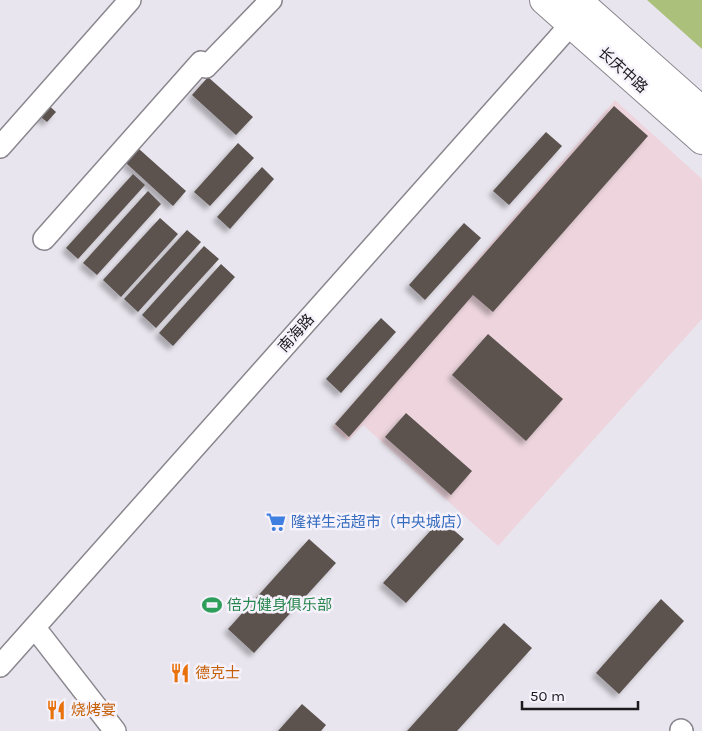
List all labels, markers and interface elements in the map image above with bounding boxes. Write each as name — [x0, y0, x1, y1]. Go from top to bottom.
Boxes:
street label: 长庆中路 — [595, 43, 651, 97]
street label: 南海路 — [274, 310, 318, 356]
supermarket icon: 隆祥生活超市（中央城店） — [265, 511, 287, 533]
place label: 隆祥生活超市（中央城店） — [291, 513, 471, 531]
sports icon: 倍力健身俱乐部 — [201, 594, 223, 616]
place label: 倍力健身俱乐部 — [227, 596, 332, 614]
restaurant icon: 德克士 — [169, 662, 191, 684]
place label: 德克士 — [195, 664, 240, 682]
scale bar — [522, 678, 638, 710]
text: 50 m — [530, 687, 565, 705]
restaurant icon: 烧烤宴 — [45, 699, 67, 721]
place label: 烧烤宴 — [71, 701, 116, 719]

